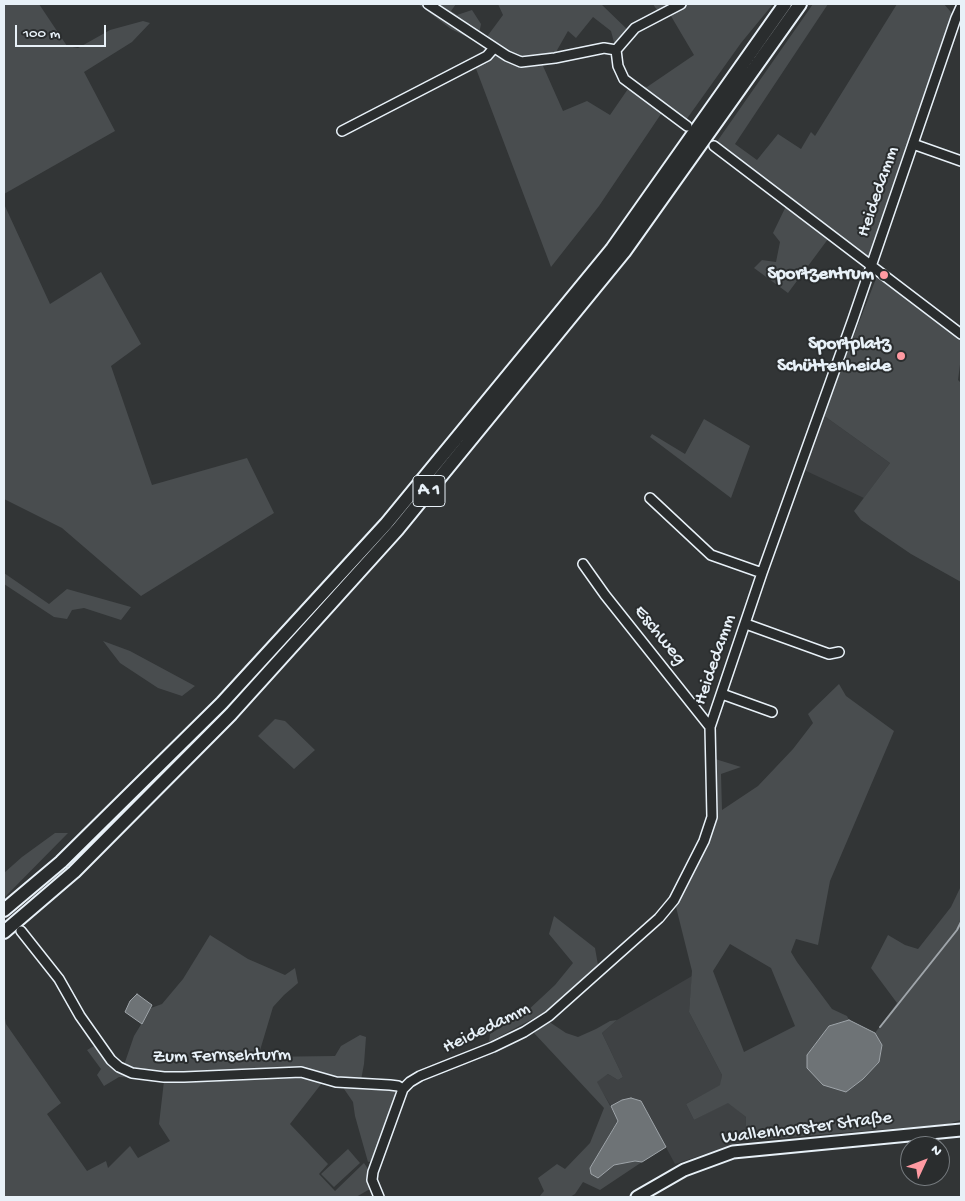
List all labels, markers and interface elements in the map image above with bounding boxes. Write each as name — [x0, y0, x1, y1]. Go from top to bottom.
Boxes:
scale bar — [18, 15, 109, 47]
text: 100 m — [23, 25, 60, 43]
street label: Heidedamm — [853, 144, 905, 240]
place label: Sportzentrum — [767, 264, 874, 286]
marker: Sportzentrum — [878, 269, 890, 281]
place label: Sportplatz Schüttenheide — [777, 334, 891, 378]
marker: Sportplatz Schüttenheide — [895, 350, 907, 362]
road number: A 1 — [413, 476, 445, 506]
street label: Eschweg — [628, 601, 690, 671]
street label: Heidedamm — [690, 612, 742, 708]
street label: Heidedamm — [440, 998, 534, 1060]
street label: Zum Fernsehturm — [153, 1044, 291, 1070]
street label: Wallenhorster Straße — [720, 1107, 894, 1151]
north arrow — [900, 1136, 950, 1186]
text: N — [926, 1142, 945, 1160]

